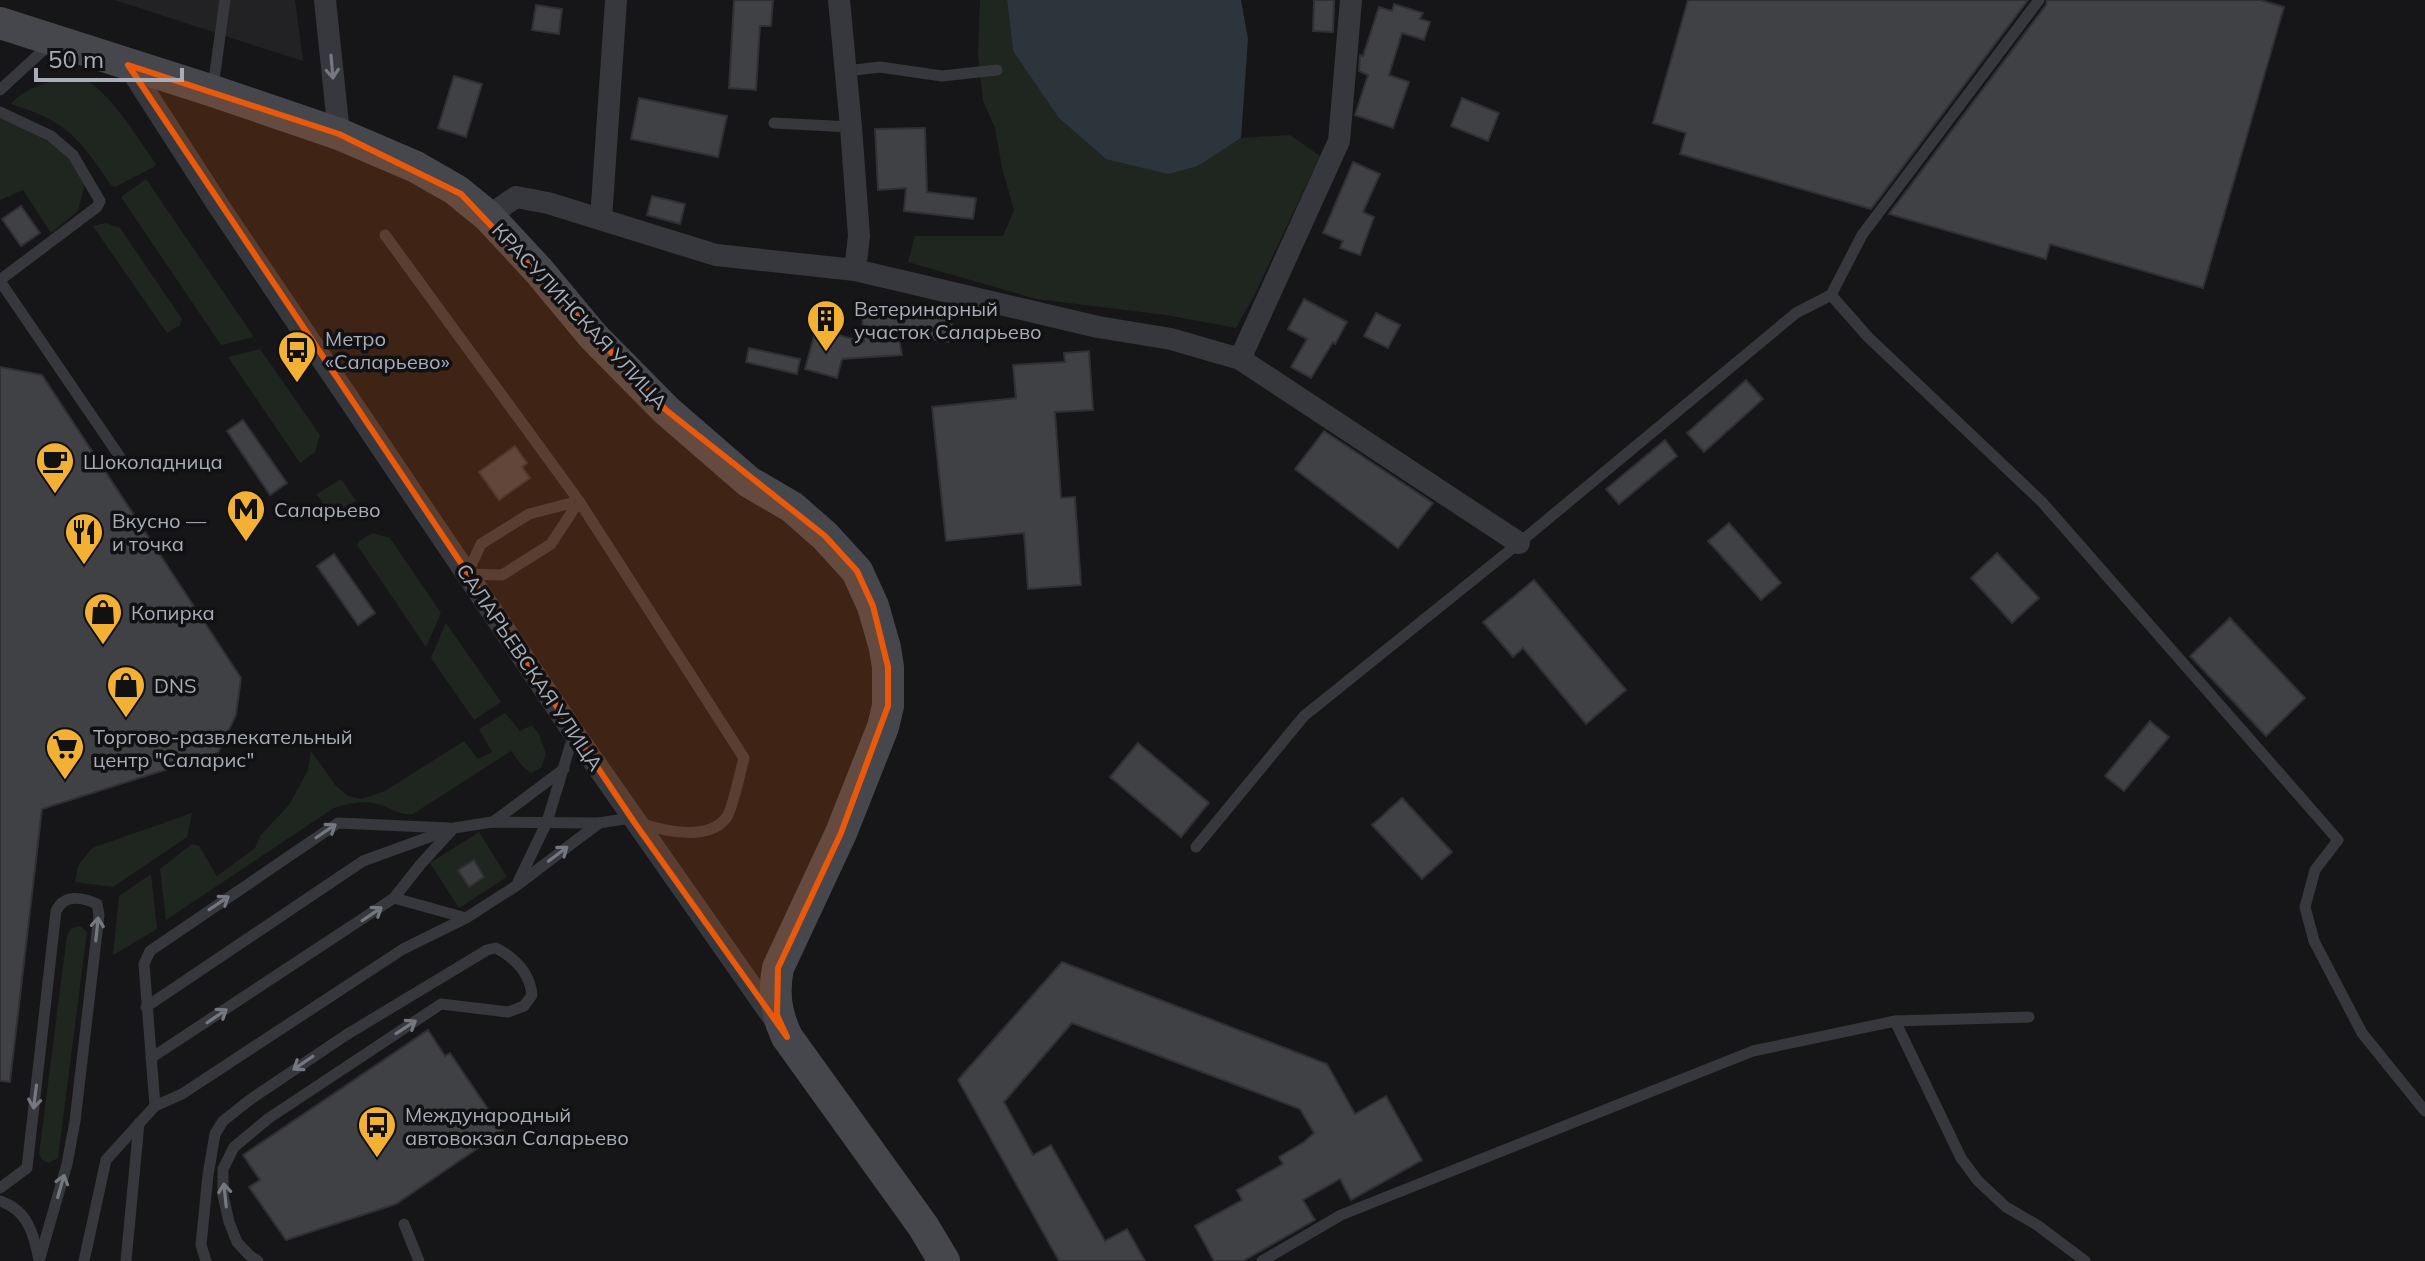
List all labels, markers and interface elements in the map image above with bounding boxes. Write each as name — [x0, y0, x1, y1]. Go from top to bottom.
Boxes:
scale bar — [36, 32, 182, 82]
text: 50 m — [48, 44, 104, 74]
one-way arrow — [325, 53, 340, 80]
street label: КРАСУЛИНСКАЯ УЛИЦА — [487, 218, 673, 415]
place label: Ветеринарный участок Саларьево — [854, 296, 1042, 344]
building icon: Ветеринарный участок Саларьево — [805, 298, 847, 353]
place label: Метро «Саларьево» — [325, 326, 450, 374]
bus stop icon: Метро «Саларьево» — [276, 329, 318, 384]
cafe icon: Шоколадница — [34, 440, 76, 495]
place label: Шоколадница — [83, 449, 223, 474]
metro station icon: Саларьево — [225, 488, 267, 543]
place label: Саларьево — [274, 497, 381, 522]
place label: Вкусно — и точка — [112, 508, 207, 556]
restaurant icon: Вкусно — и точка — [63, 511, 105, 566]
street label: САЛАРЬЕВСКАЯ УЛИЦА — [451, 559, 609, 775]
shop icon: Копирка — [82, 591, 124, 646]
place label: Копирка — [131, 600, 215, 625]
shop icon: DNS — [105, 664, 147, 719]
place label: DNS — [154, 673, 196, 698]
place label: Торгово-развлекательный центр "Саларис" — [93, 724, 353, 772]
supermarket icon: Торгово-развлекательный центр "Саларис" — [44, 726, 86, 781]
one-way arrow — [314, 823, 337, 839]
one-way arrow — [547, 846, 568, 863]
one-way arrow — [208, 895, 230, 911]
one-way arrow — [360, 905, 382, 922]
one-way arrow — [90, 916, 105, 943]
one-way arrow — [205, 1008, 228, 1024]
one-way arrow — [394, 1019, 416, 1036]
one-way arrow — [293, 1055, 315, 1071]
one-way arrow — [27, 1083, 42, 1109]
place label: Международный автовокзал Саларьево — [405, 1102, 629, 1150]
bus stop icon: Международный автовокзал Саларьево — [356, 1104, 398, 1159]
one-way arrow — [55, 1174, 69, 1199]
one-way arrow — [217, 1182, 232, 1209]

